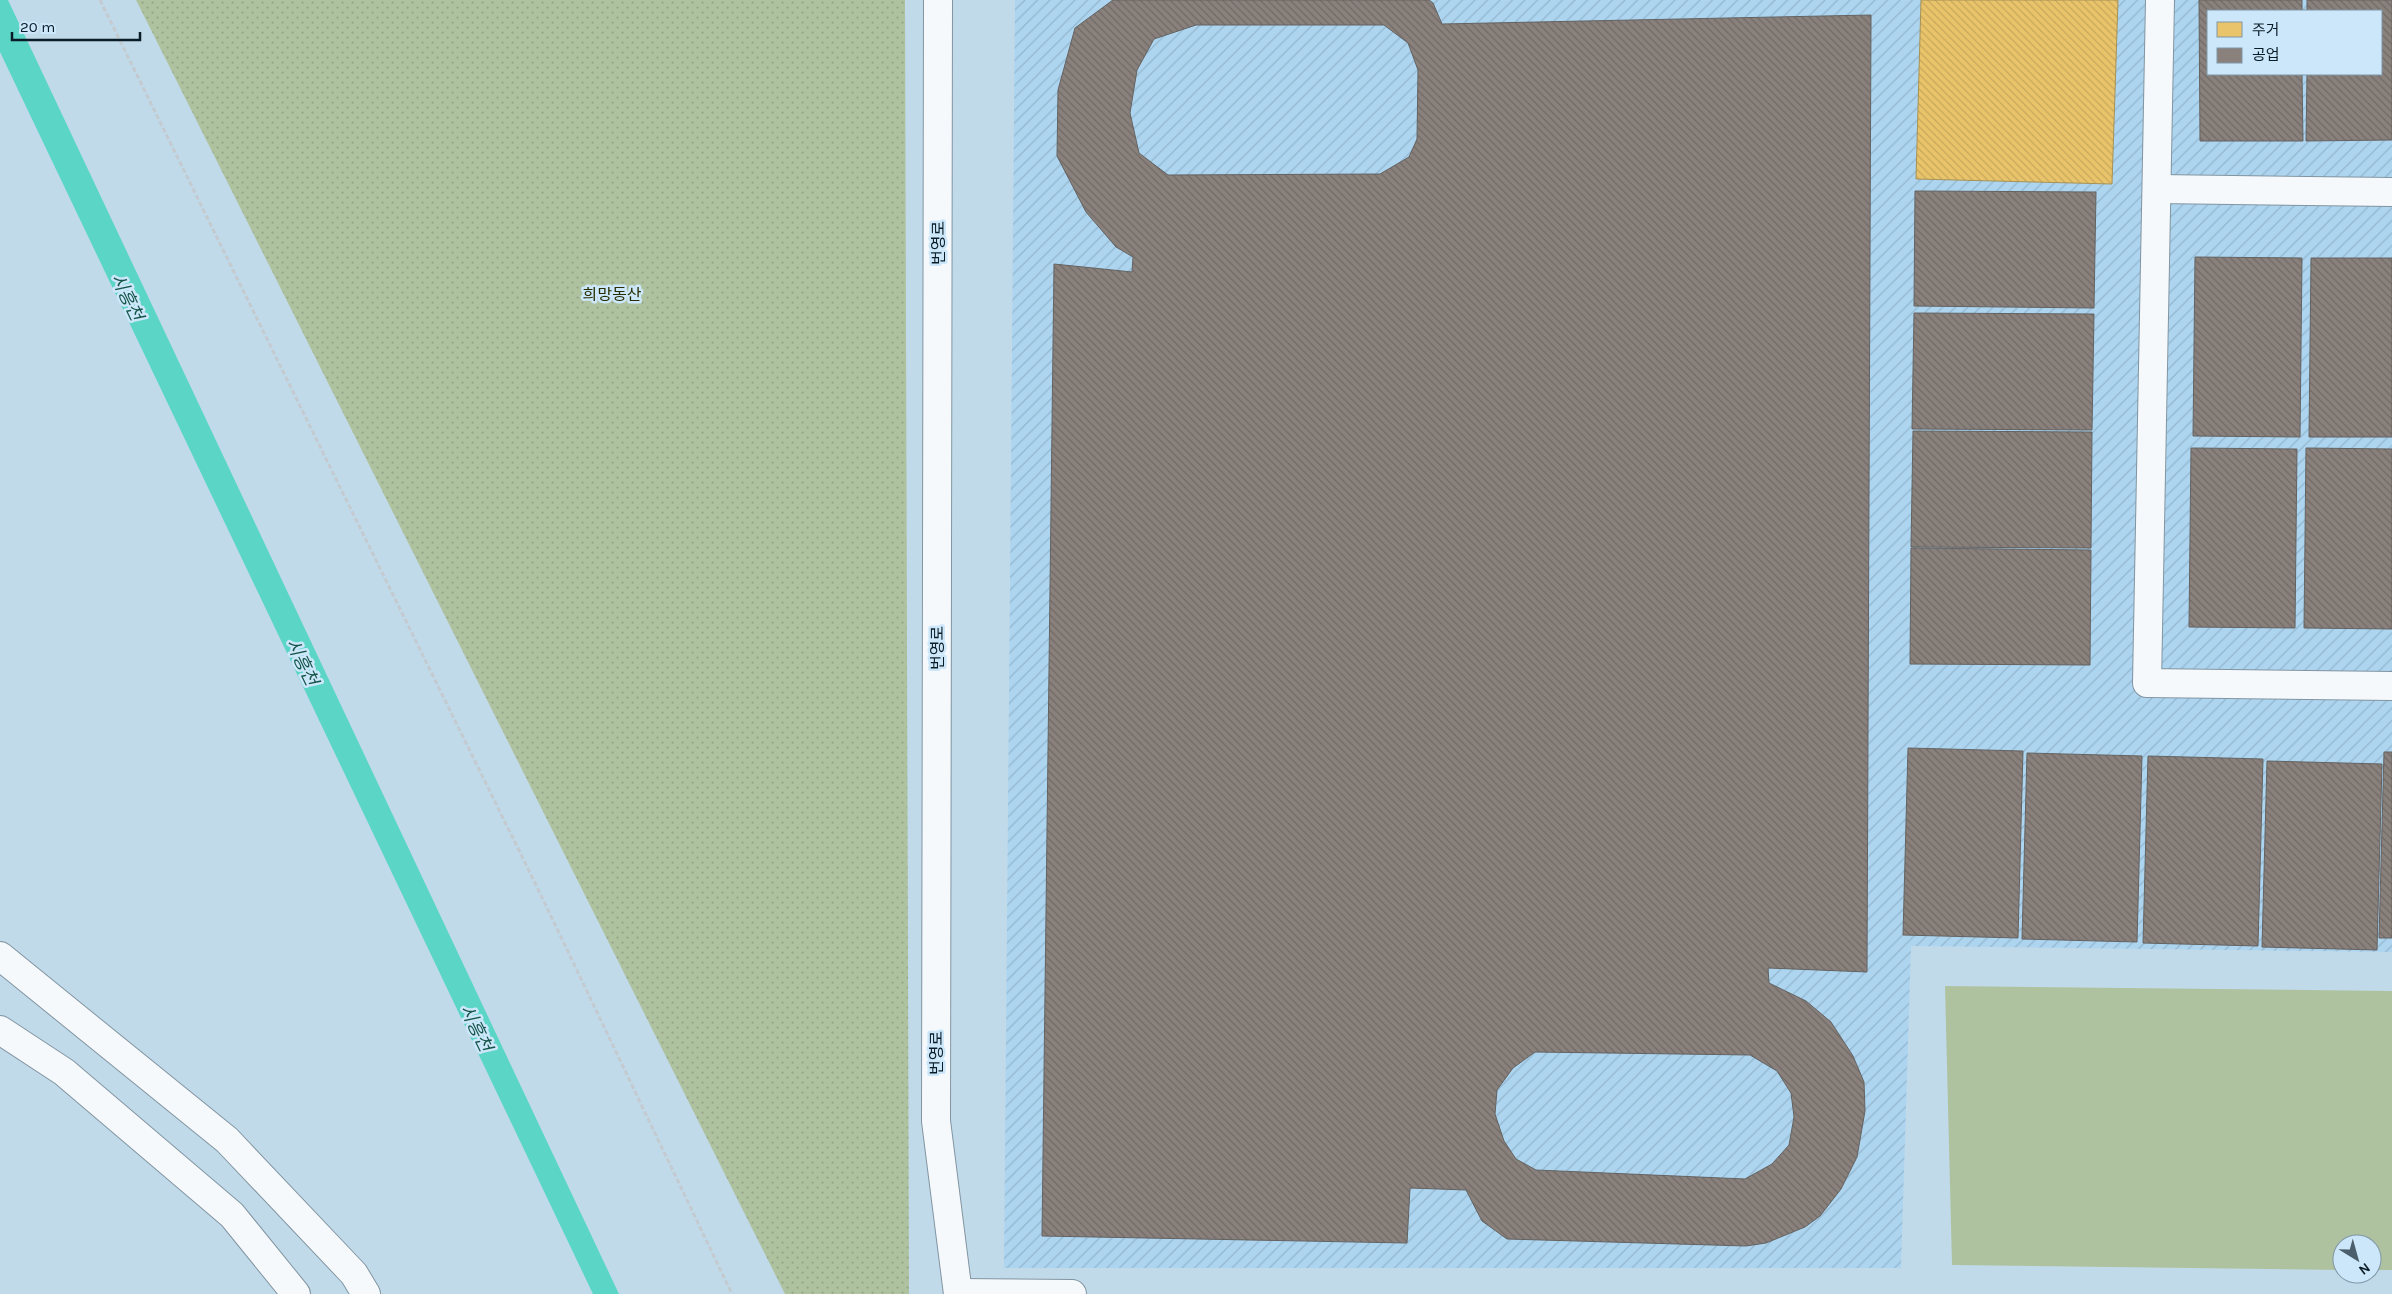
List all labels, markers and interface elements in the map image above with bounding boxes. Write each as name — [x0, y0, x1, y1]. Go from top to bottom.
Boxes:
scale bar — [12, 10, 140, 42]
legend — [2207, 10, 2382, 75]
text: 20 m — [20, 18, 55, 36]
text: 주거 — [2252, 21, 2280, 39]
text: 공업 — [2252, 46, 2280, 64]
street label: 번영로 — [929, 221, 948, 265]
water label: 시흥천 — [106, 270, 149, 326]
park label: 희망동산 — [583, 285, 642, 304]
street label: 번영로 — [928, 626, 947, 670]
water label: 시흥천 — [281, 635, 324, 691]
water label: 시흥천 — [455, 1001, 498, 1057]
street label: 번영로 — [927, 1031, 946, 1075]
north arrow — [2332, 1234, 2382, 1284]
text: N — [2355, 1259, 2374, 1279]

